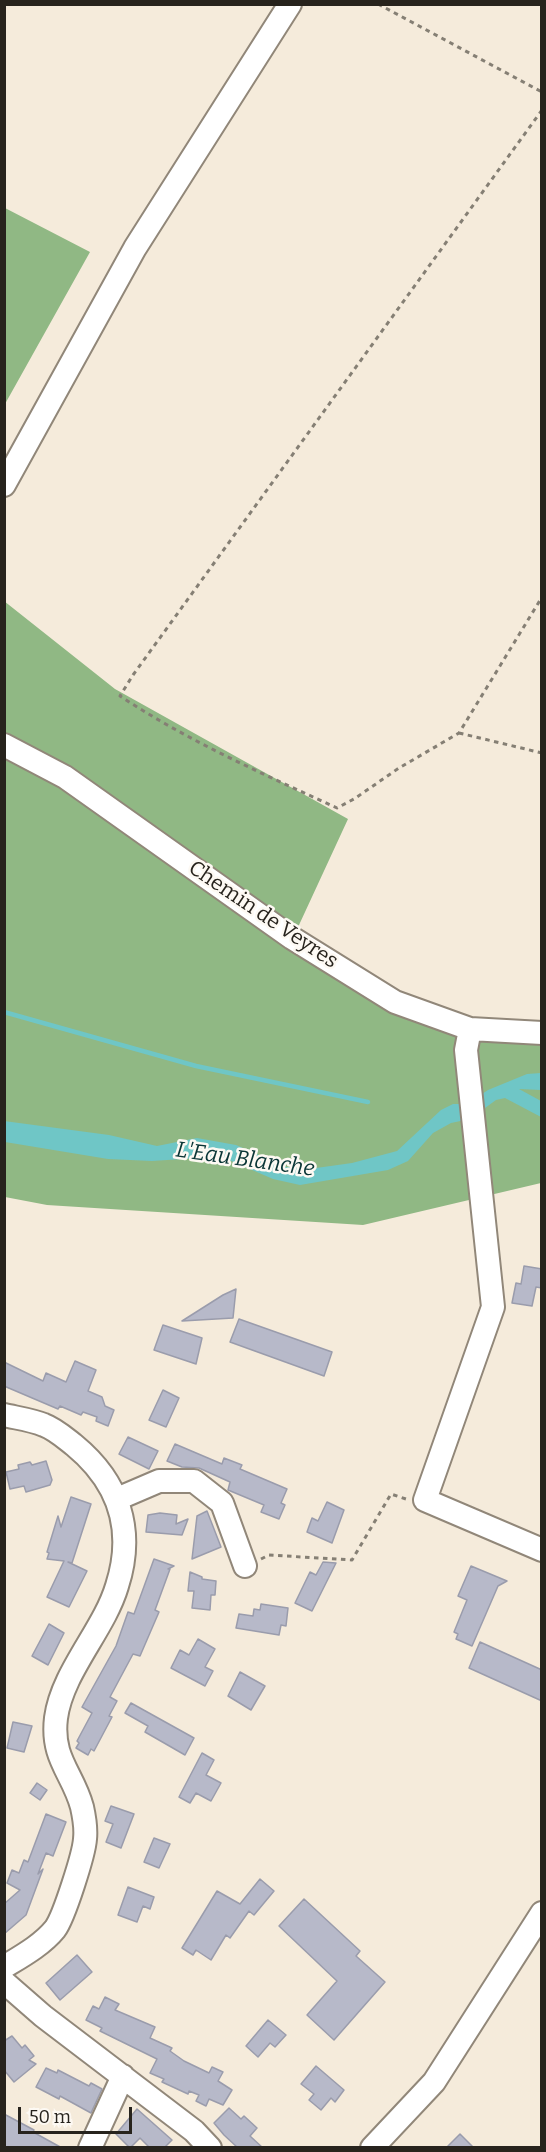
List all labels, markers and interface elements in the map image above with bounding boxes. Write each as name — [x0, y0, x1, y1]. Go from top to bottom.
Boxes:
street label: Chemin de Veyres — [184, 856, 342, 974]
water label: L'Eau Blanche — [174, 1137, 316, 1183]
scale bar — [21, 2095, 135, 2133]
text: 50 m — [29, 2106, 71, 2128]

